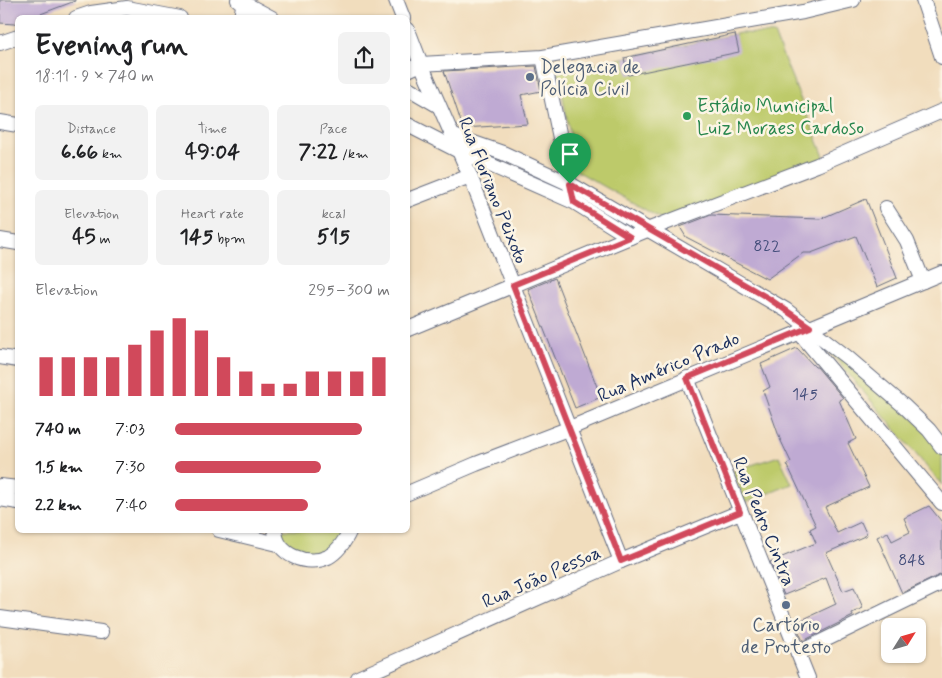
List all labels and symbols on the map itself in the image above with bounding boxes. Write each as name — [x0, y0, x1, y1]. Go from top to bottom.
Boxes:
place label: Delegacia de Polícia Civil — [540, 55, 641, 102]
marker: Delegacia de Polícia Civil — [524, 71, 536, 83]
place label: Estádio Municipal Luiz Moraes Cardoso — [697, 94, 864, 141]
marker: Estádio Municipal Luiz Moraes Cardoso — [681, 110, 693, 122]
street label: Rua Floriano Peixoto — [452, 114, 533, 268]
pin — [549, 133, 591, 184]
house number: 822 — [753, 236, 781, 257]
street label: Rua Américo Prado — [594, 326, 744, 409]
house number: 145 — [792, 384, 818, 405]
street label: Rua Pedro Cintra — [726, 453, 801, 590]
street label: Rua João Pessoa — [478, 540, 605, 615]
house number: 848 — [898, 550, 926, 571]
marker: Cartório de Protesto — [780, 599, 792, 611]
place label: Cartório de Protesto — [741, 613, 831, 660]
north arrow — [881, 618, 926, 662]

